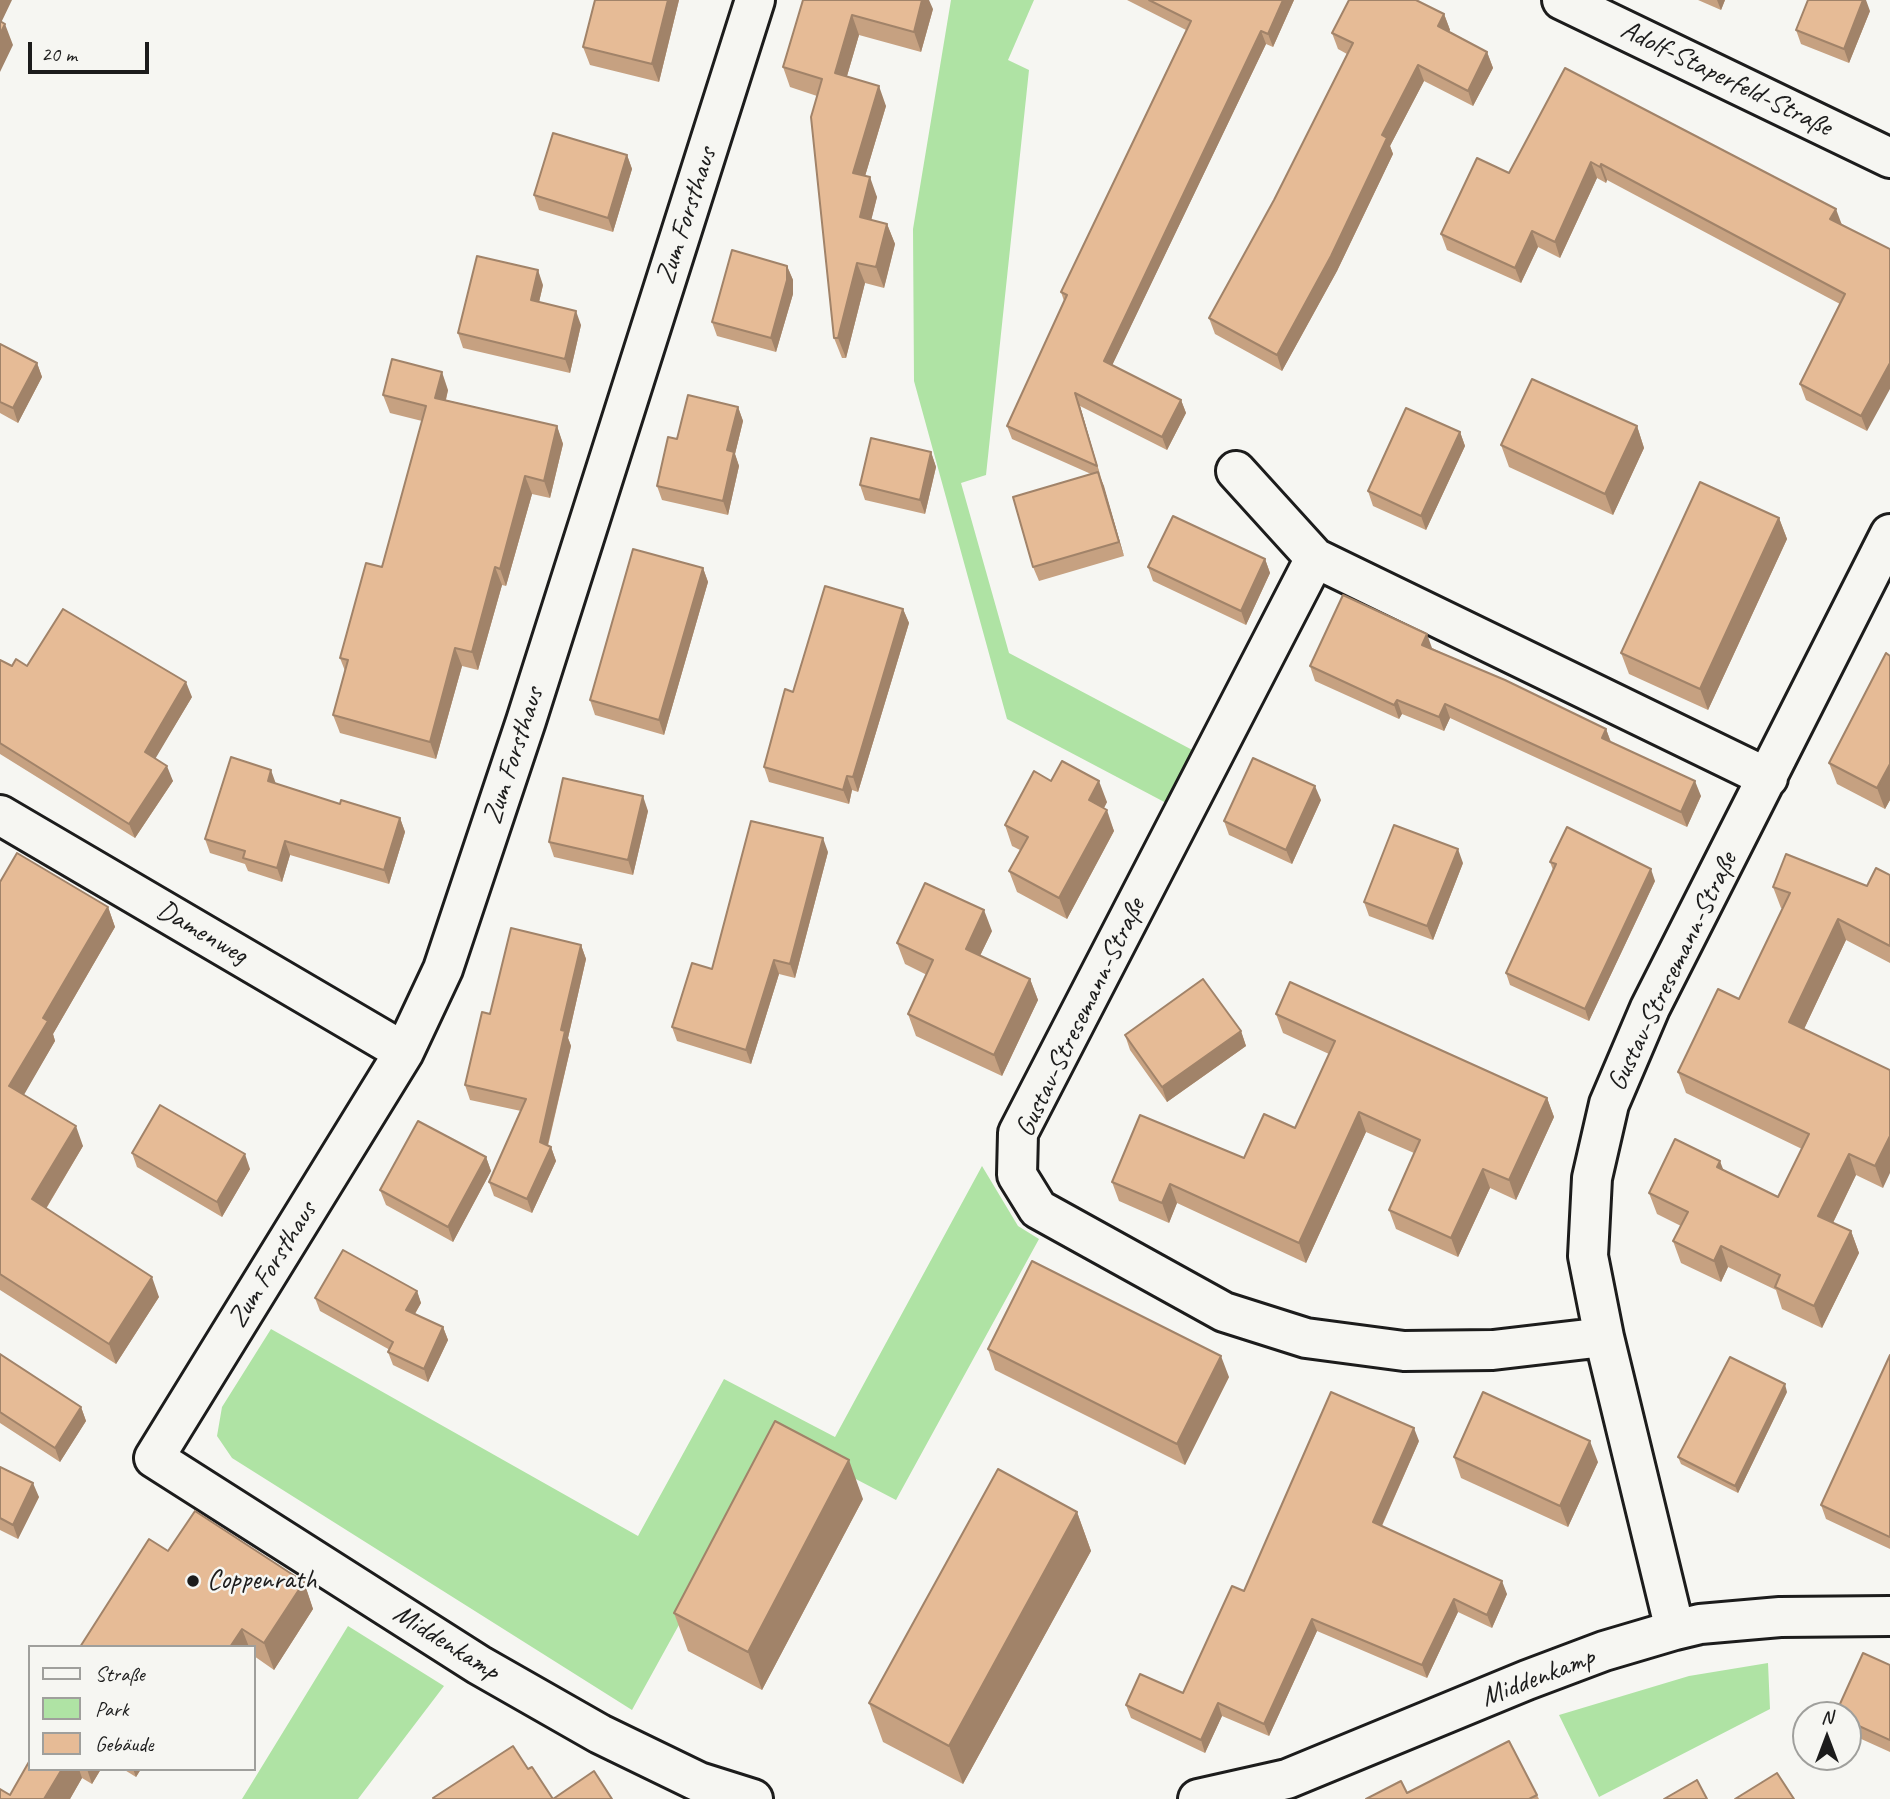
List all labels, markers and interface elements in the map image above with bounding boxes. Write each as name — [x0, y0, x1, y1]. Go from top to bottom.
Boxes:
street label: Adolf-Staperfeld-Straße — [1615, 13, 1837, 145]
scale bar — [32, 28, 152, 72]
text: 20 m — [41, 41, 77, 67]
street label: Zum Forsthaus — [649, 143, 725, 289]
street label: Zum Forsthaus — [476, 683, 552, 829]
street label: Gustav-Stresemann-Straße — [1601, 847, 1745, 1097]
street label: Gustav-Stresemann-Straße — [1009, 893, 1153, 1143]
street label: Damenweg — [151, 894, 253, 972]
street label: Zum Forsthaus — [221, 1196, 325, 1334]
place label: Coppenrath — [207, 1564, 317, 1598]
marker: Coppenrath — [185, 1573, 201, 1589]
street label: Middenkamp — [387, 1597, 505, 1689]
street label: Middenkamp — [1477, 1641, 1599, 1715]
legend — [28, 1645, 256, 1771]
text: Straße — [95, 1661, 145, 1687]
text: Park — [95, 1696, 128, 1722]
north arrow — [1792, 1701, 1862, 1771]
text: N — [1821, 1705, 1833, 1729]
text: Gebäude — [95, 1731, 153, 1757]

